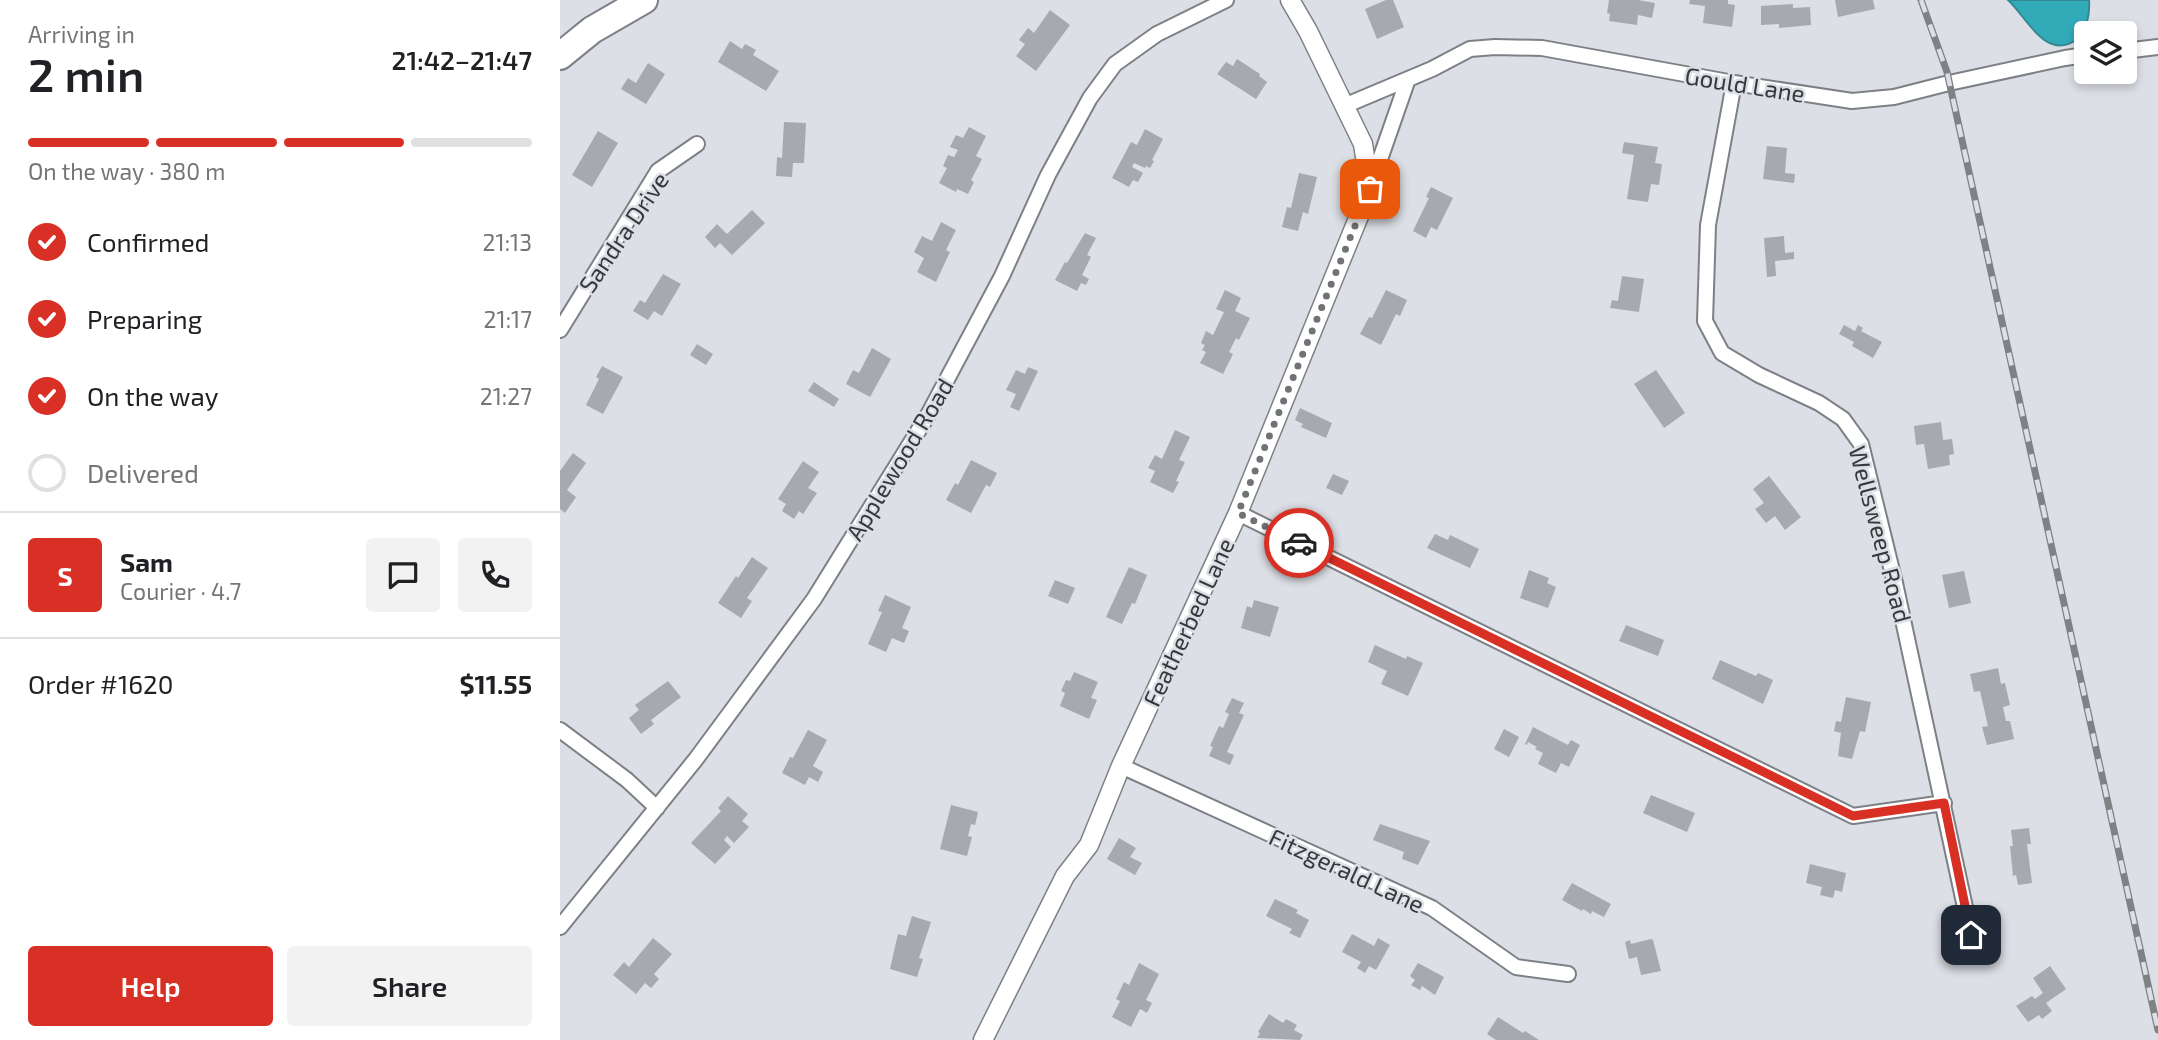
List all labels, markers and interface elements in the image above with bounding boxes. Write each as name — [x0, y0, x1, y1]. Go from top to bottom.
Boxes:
text: Arriving in — [28, 20, 135, 48]
map controls — [2074, 21, 2137, 84]
button: layers — [2074, 21, 2137, 84]
text: 21:42–21:47 — [392, 44, 532, 75]
text: 2 min — [28, 46, 144, 101]
street label: Gould Lane — [1683, 60, 1807, 108]
text: On the way · 380 m — [28, 157, 225, 185]
pin — [1340, 159, 1400, 219]
street label: Sandra Drive — [572, 166, 674, 298]
icon: bag — [1351, 170, 1389, 208]
icon: check — [28, 223, 66, 261]
text: Confirmed — [87, 226, 210, 257]
text: 21:13 — [483, 228, 532, 256]
icon: check — [28, 300, 66, 338]
text: Preparing — [87, 303, 202, 334]
text: 21:17 — [484, 305, 532, 333]
street label: Applewood Road — [839, 373, 959, 545]
icon: check — [28, 377, 66, 415]
text: On the way — [87, 380, 218, 411]
text: 21:27 — [480, 382, 532, 410]
street label: Wellsweep Road — [1843, 442, 1919, 626]
text: Delivered — [87, 457, 199, 488]
courier — [1264, 508, 1334, 578]
icon: car — [1280, 524, 1318, 562]
street label: Featherbed Lane — [1136, 533, 1240, 711]
button: chat — [366, 538, 440, 612]
button: phone — [458, 538, 532, 612]
text: Sam — [120, 546, 173, 577]
text: S — [57, 560, 73, 591]
text: Courier · 4.7 — [120, 577, 241, 605]
text: Order #1620 — [28, 668, 173, 699]
text: $11.55 — [459, 668, 532, 699]
street label: Fitzgerald Lane — [1265, 821, 1429, 919]
pin — [1941, 905, 2001, 965]
icon: home — [1952, 916, 1990, 954]
button: Help — [28, 946, 273, 1026]
button: Share — [287, 946, 532, 1026]

